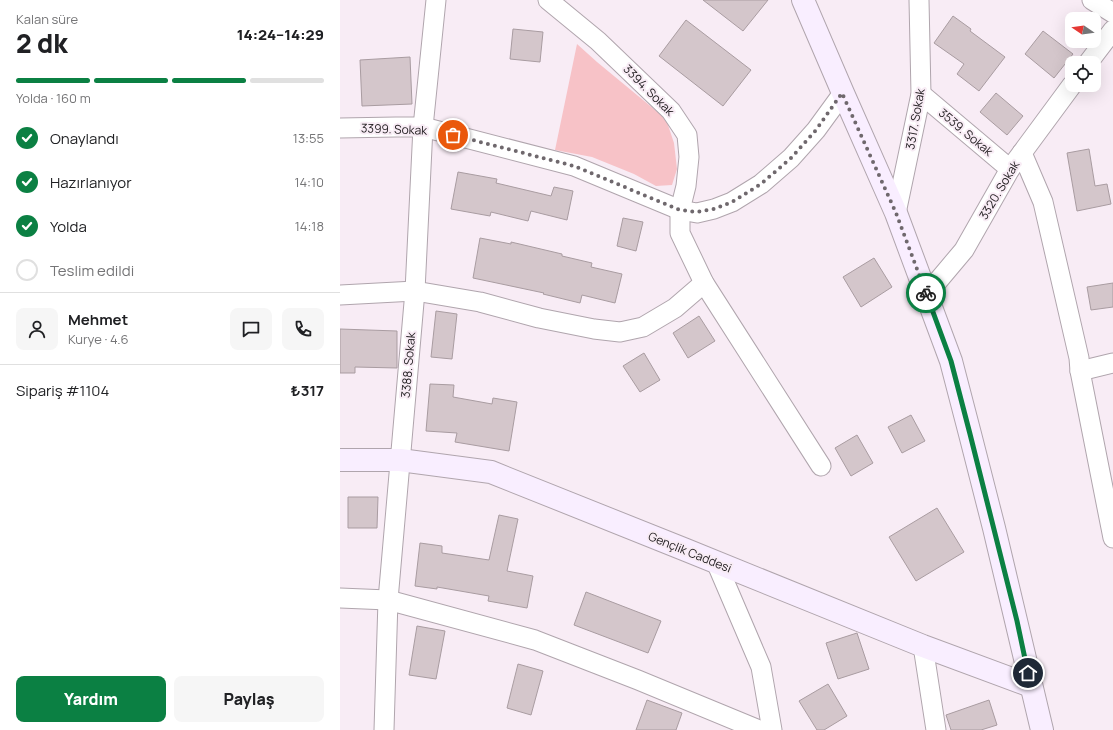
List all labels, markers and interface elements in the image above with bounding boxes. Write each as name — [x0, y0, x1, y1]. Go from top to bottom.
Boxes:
text: Kalan süre — [16, 10, 78, 28]
north arrow — [1065, 12, 1101, 48]
map controls — [1065, 12, 1101, 92]
text: 14:24–14:29 — [237, 24, 324, 45]
text: 2 dk — [16, 25, 68, 61]
button: locate — [1065, 56, 1101, 92]
street label: 3394. Sokak — [620, 61, 679, 120]
street label: 3317. Sokak — [901, 86, 929, 151]
text: Yolda · 160 m — [16, 89, 91, 107]
street label: 3539. Sokak — [935, 104, 998, 160]
pin — [436, 118, 470, 152]
street label: 3399. Sokak — [361, 119, 429, 139]
icon: bag — [442, 124, 464, 146]
icon: check — [16, 127, 38, 149]
text: Onaylandı — [50, 128, 119, 149]
text: 13:55 — [293, 129, 324, 147]
street label: 3320. Sokak — [975, 156, 1024, 223]
icon: check — [16, 171, 38, 193]
text: Hazırlanıyor — [50, 172, 132, 193]
text: 14:10 — [294, 173, 324, 191]
icon: check — [16, 215, 38, 237]
text: Yolda — [50, 216, 87, 237]
text: 14:18 — [295, 217, 324, 235]
text: Teslim edildi — [50, 260, 134, 281]
courier — [906, 273, 946, 313]
icon: bike — [915, 282, 937, 304]
button: person — [16, 308, 58, 350]
button: chat — [230, 308, 272, 350]
button: phone — [282, 308, 324, 350]
text: Mehmet — [68, 309, 128, 330]
text: Kurye · 4.6 — [68, 330, 129, 348]
street label: 3388. Sokak — [397, 330, 419, 398]
text: Sipariş #1104 — [16, 380, 109, 401]
text: ₺317 — [291, 380, 324, 401]
street label: Gençlik Caddesi — [646, 528, 734, 576]
pin — [1011, 656, 1045, 690]
icon: home — [1017, 662, 1039, 684]
button: Yardım — [16, 676, 166, 722]
button: Paylaş — [174, 676, 324, 722]

